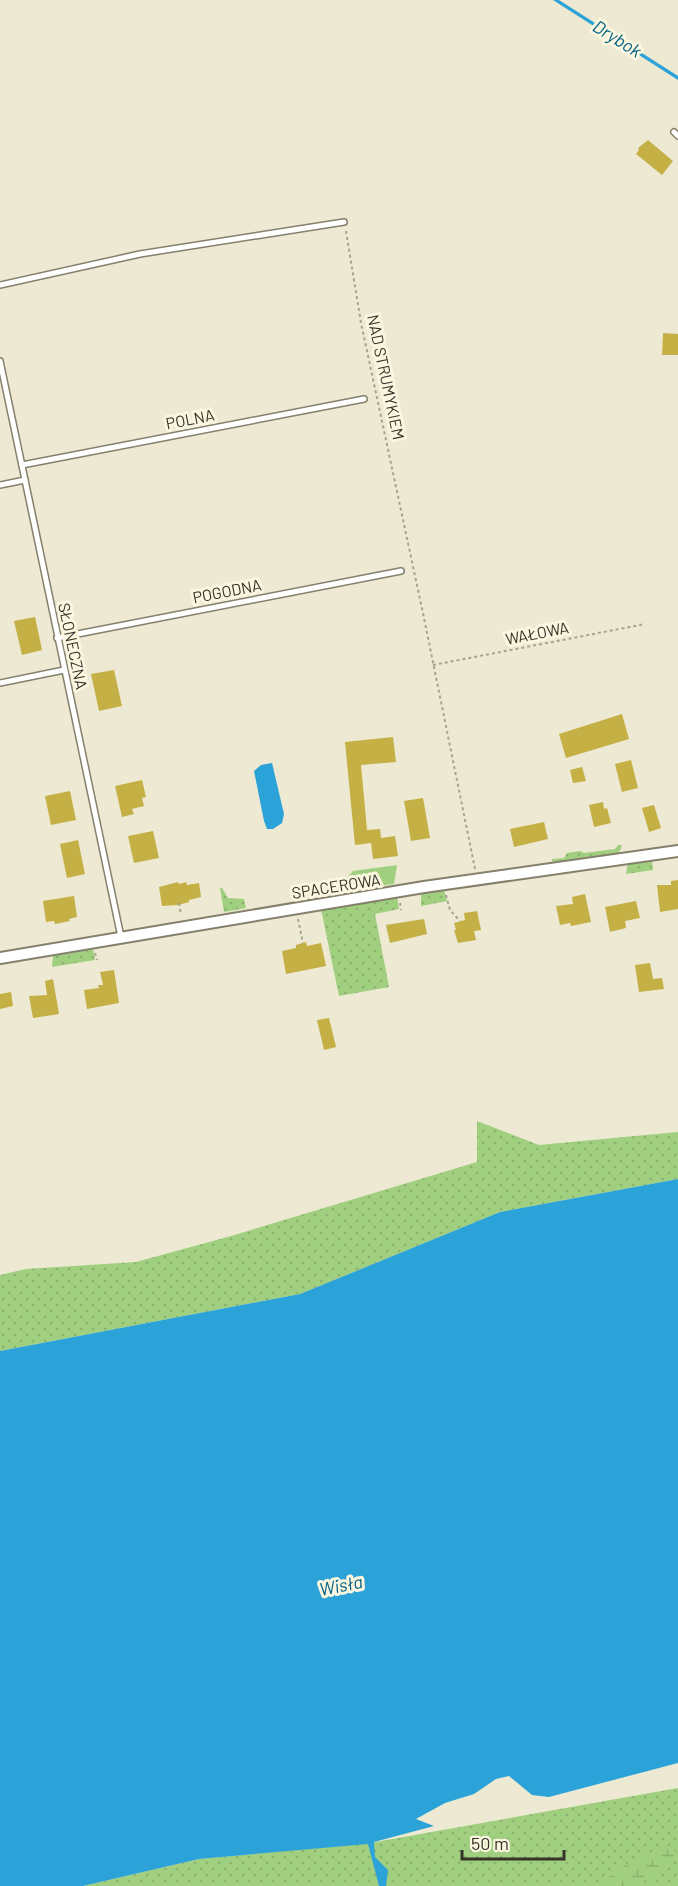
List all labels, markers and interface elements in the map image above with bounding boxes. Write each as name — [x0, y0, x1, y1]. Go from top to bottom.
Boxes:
water label: Drybok — [589, 15, 646, 62]
street label: NAD STRUMYKIEM — [364, 313, 409, 441]
street label: POLNA — [164, 404, 216, 433]
street label: POGODNA — [191, 574, 263, 606]
street label: SŁONECZNA — [55, 601, 92, 691]
street label: WAŁOWA — [504, 617, 570, 648]
street label: SPACEROWA — [290, 869, 382, 902]
water label: Wisła — [317, 1570, 364, 1600]
scale bar — [462, 1823, 564, 1861]
text: 50 m — [471, 1832, 509, 1854]

